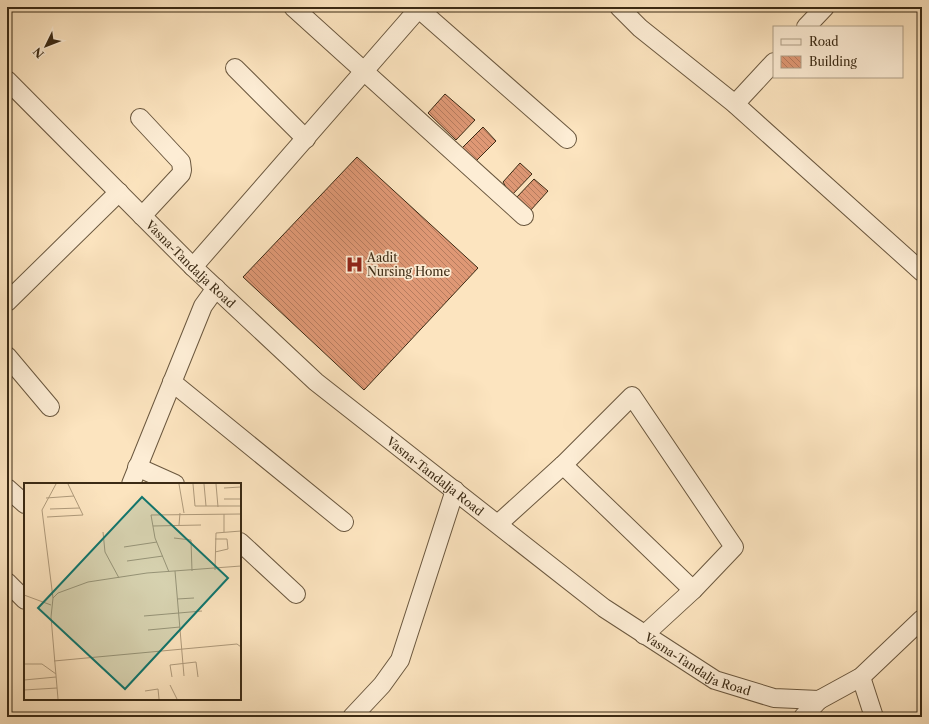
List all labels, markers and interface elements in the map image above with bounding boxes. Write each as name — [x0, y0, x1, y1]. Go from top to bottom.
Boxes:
north arrow — [26, 26, 66, 66]
legend — [773, 26, 903, 78]
text: Road — [809, 34, 839, 49]
text: N — [30, 44, 47, 61]
text: Building — [809, 54, 857, 69]
street label: Vasna-Tandalja Road — [142, 216, 239, 311]
place label: Aadit Nursing Home — [366, 250, 451, 279]
hospital icon: Aadit Nursing Home — [344, 254, 364, 274]
street label: Vasna-Tandalja Road — [383, 432, 487, 519]
inset map — [24, 483, 241, 700]
street label: Vasna-Tandalja Road — [641, 629, 753, 698]

